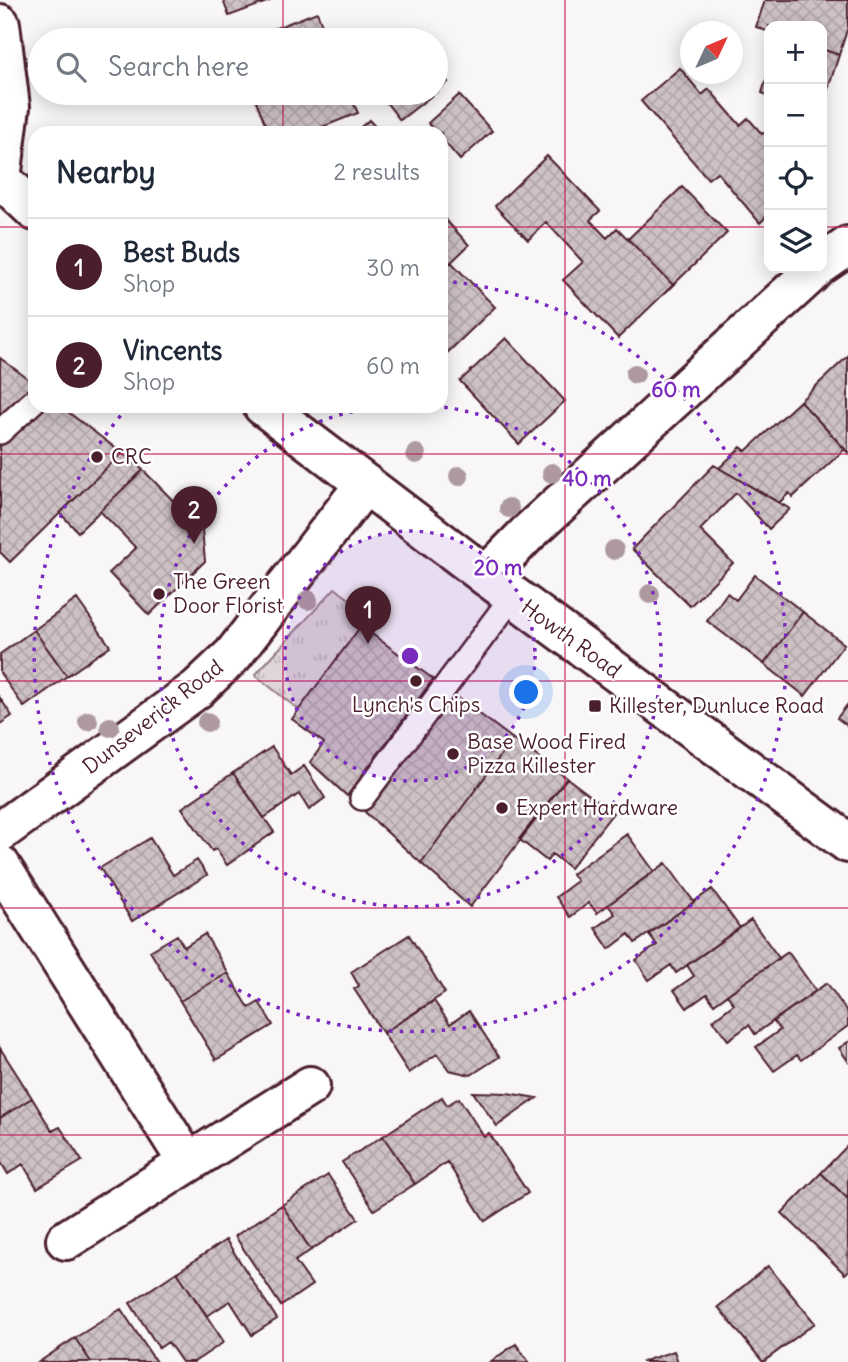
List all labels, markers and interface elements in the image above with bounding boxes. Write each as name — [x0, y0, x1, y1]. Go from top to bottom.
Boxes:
north arrow — [680, 21, 743, 84]
map controls — [764, 21, 827, 273]
button: + — [764, 21, 827, 84]
search box — [28, 28, 448, 105]
icon: search — [52, 48, 90, 86]
text: Search here — [108, 50, 249, 83]
button: − — [764, 84, 827, 147]
button: locate — [764, 147, 827, 210]
text: Nearby — [56, 153, 156, 191]
text: 2 results — [334, 157, 420, 186]
button: layers — [764, 210, 827, 273]
text: Best Buds — [123, 236, 240, 269]
text: 1 — [74, 253, 84, 282]
text: 30 m — [366, 253, 420, 282]
text: Shop — [123, 269, 175, 298]
text: Vincents — [123, 334, 222, 367]
text: 2 — [73, 351, 85, 380]
text: 60 m — [366, 351, 420, 380]
text: Shop — [123, 367, 175, 396]
text: 60 m — [651, 376, 701, 403]
place label: CRC — [111, 443, 152, 470]
marker: CRC — [89, 449, 105, 465]
text: 40 m — [562, 465, 612, 492]
pin: 2 — [171, 486, 217, 544]
text: 20 m — [474, 554, 523, 581]
place label: The Green Door Florist — [173, 568, 283, 619]
marker: The Green Door Florist — [151, 586, 167, 602]
pin: 1 — [345, 586, 391, 644]
street label: Howth Road — [516, 593, 626, 684]
centre of rings — [398, 644, 422, 668]
street label: Dunseverick Road — [77, 653, 228, 780]
marker: Lynch's Chips — [408, 673, 424, 689]
your location — [509, 675, 543, 709]
place label: Lynch's Chips — [352, 691, 480, 718]
place label: Killester, Dunluce Road — [609, 692, 824, 719]
marker: Killester, Dunluce Road — [587, 698, 603, 714]
place label: Base Wood Fired Pizza Killester — [467, 728, 626, 779]
marker: Base Wood Fired Pizza Killester — [445, 746, 461, 762]
place label: Expert Hardware — [516, 794, 678, 821]
marker: Expert Hardware — [494, 800, 510, 816]

